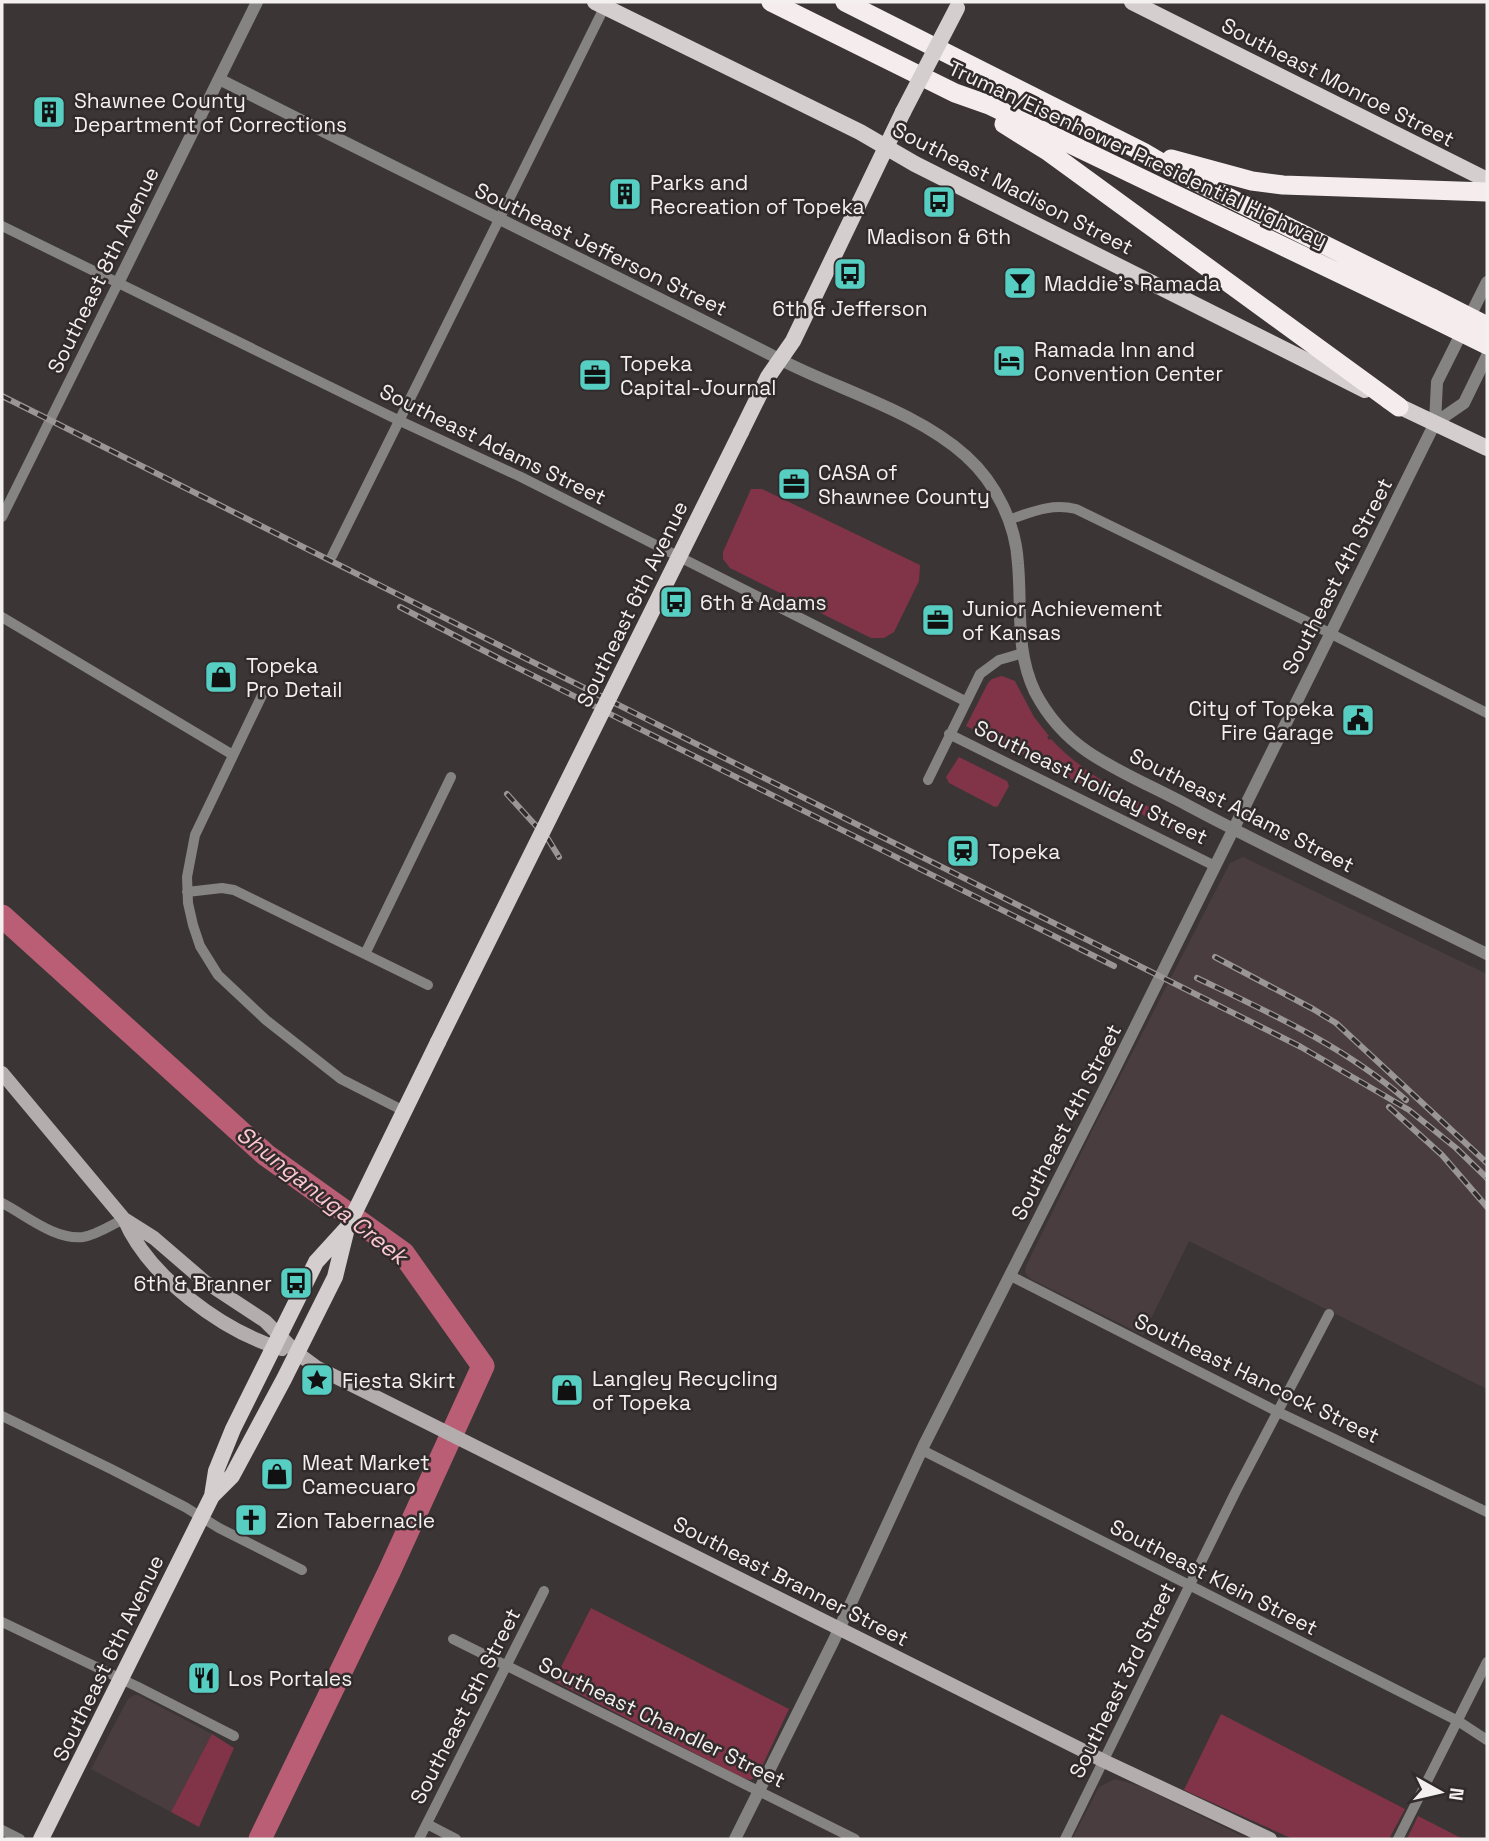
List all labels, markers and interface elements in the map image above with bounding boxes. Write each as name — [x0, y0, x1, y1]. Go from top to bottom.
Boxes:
street label: Southeast Monroe Street — [1217, 11, 1459, 153]
street label: Truman/Eisenhower Presidential Highway — [944, 54, 1332, 254]
place label: Shawnee County Department of Corrections — [74, 87, 347, 138]
building icon: Shawnee County Department of Corrections — [30, 93, 68, 131]
street label: Southeast Madison Street — [888, 115, 1138, 261]
street label: Southeast 8th Avenue — [41, 162, 165, 378]
place label: Parks and Recreation of Topeka — [650, 169, 865, 220]
building icon: Parks and Recreation of Topeka — [606, 175, 644, 213]
street label: Southeast Jefferson Street — [470, 176, 732, 322]
bus stop icon: Madison & 6th — [920, 183, 958, 221]
place label: Madison & 6th — [867, 223, 1011, 250]
bus stop icon: 6th & Jefferson — [831, 255, 869, 293]
bar icon: Maddie's Ramada — [1001, 264, 1039, 302]
place label: Maddie's Ramada — [1044, 270, 1220, 297]
place label: 6th & Jefferson — [772, 295, 928, 322]
place label: Ramada Inn and Convention Center — [1034, 336, 1223, 387]
hotel icon: Ramada Inn and Convention Center — [990, 342, 1028, 380]
place label: Topeka Capital-Journal — [620, 350, 776, 401]
office icon: Topeka Capital-Journal — [576, 356, 614, 394]
street label: Southeast Adams Street — [375, 377, 611, 511]
place label: CASA of Shawnee County — [818, 459, 990, 510]
office icon: CASA of Shawnee County — [775, 465, 813, 503]
street label: Southeast 4th Street — [1276, 473, 1398, 679]
street label: Southeast 6th Avenue — [570, 496, 694, 712]
bus stop icon: 6th & Adams — [657, 583, 695, 621]
place label: 6th & Adams — [700, 589, 827, 616]
place label: Junior Achievement of Kansas — [962, 595, 1163, 646]
office icon: Junior Achievement of Kansas — [919, 601, 957, 639]
place label: Topeka Pro Detail — [246, 652, 342, 703]
shop icon: Topeka Pro Detail — [202, 658, 240, 696]
place label: City of Topeka Fire Garage — [1188, 695, 1334, 746]
public building icon: City of Topeka Fire Garage — [1339, 701, 1377, 739]
street label: Southeast Holiday Street — [970, 714, 1212, 850]
street label: Southeast Adams Street — [1125, 741, 1359, 879]
station icon: Topeka — [944, 832, 982, 870]
place label: Topeka — [988, 838, 1060, 865]
street label: Southeast 4th Street — [1005, 1019, 1127, 1225]
water label: Shunganuga Creek — [231, 1119, 416, 1273]
bus stop icon: 6th & Branner — [277, 1264, 315, 1302]
place label: 6th & Branner — [134, 1270, 272, 1297]
street label: Southeast Hancock Street — [1130, 1307, 1384, 1449]
place icon: Fiesta Skirt — [298, 1361, 336, 1399]
place label: Langley Recycling of Topeka — [592, 1365, 778, 1416]
place label: Fiesta Skirt — [342, 1367, 456, 1394]
shop icon: Langley Recycling of Topeka — [548, 1371, 586, 1409]
place label: Meat Market Camecuaro — [302, 1449, 430, 1500]
shop icon: Meat Market Camecuaro — [258, 1455, 296, 1493]
church icon: Zion Tabernacle — [232, 1501, 270, 1539]
place label: Zion Tabernacle — [276, 1507, 435, 1534]
street label: Southeast Branner Street — [669, 1510, 913, 1652]
street label: Southeast Klein Street — [1106, 1513, 1322, 1641]
street label: Southeast 6th Avenue — [46, 1550, 170, 1766]
street label: Southeast 3rd Street — [1063, 1578, 1181, 1782]
street label: Southeast 5th Street — [404, 1604, 526, 1808]
street label: Southeast Chandler Street — [534, 1650, 790, 1794]
restaurant icon: Los Portales — [185, 1659, 223, 1697]
place label: Los Portales — [228, 1665, 352, 1692]
north arrow — [1405, 1757, 1475, 1827]
text: N — [1443, 1786, 1470, 1802]

